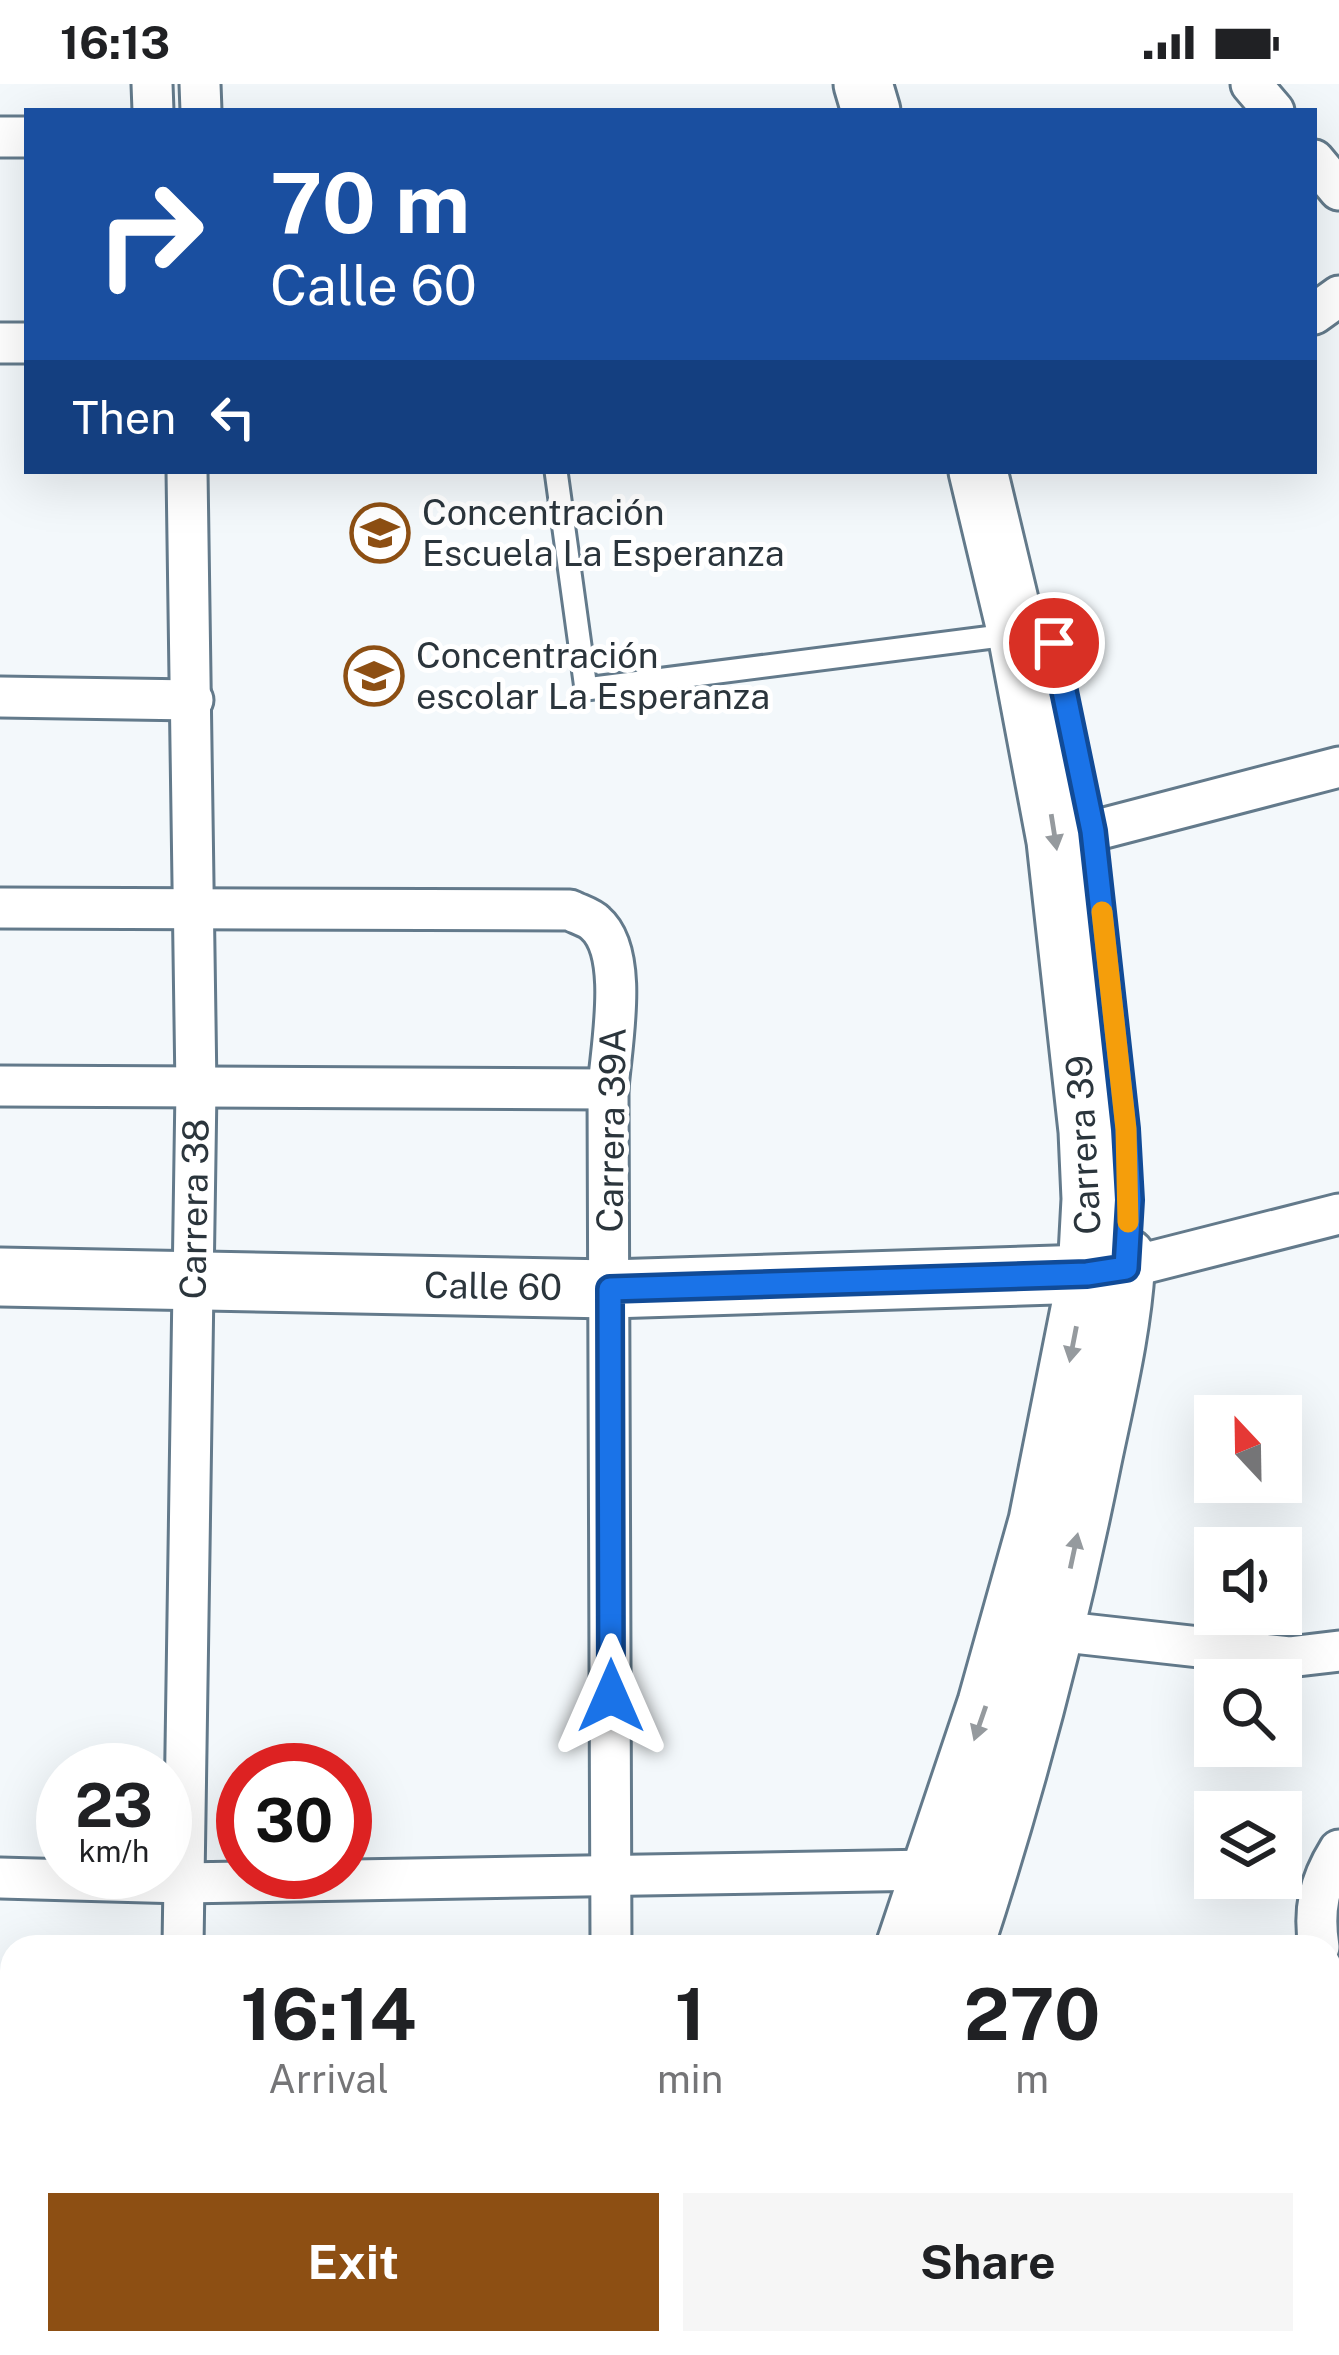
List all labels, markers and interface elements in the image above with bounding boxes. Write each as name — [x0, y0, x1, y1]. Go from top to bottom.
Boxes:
text: 16:13 — [60, 16, 170, 69]
text: 70 m — [270, 153, 470, 252]
icon: right — [72, 156, 228, 312]
text: Calle 60 — [270, 254, 477, 317]
icon: left — [200, 384, 266, 450]
text: Then — [72, 391, 176, 444]
place label: Concentración Escuela La Esperanza — [422, 491, 785, 574]
school or university icon: Concentración Escuela La Esperanza — [349, 502, 411, 564]
pin — [1003, 592, 1105, 694]
icon: arrive — [1021, 610, 1087, 676]
place label: Concentración escolar La Esperanza — [416, 634, 770, 717]
school or university icon: Concentración escolar La Esperanza — [343, 645, 405, 707]
one-way arrow — [1044, 814, 1063, 851]
street label: Carrera 39A — [588, 1027, 634, 1233]
street label: Carrera 39 — [1057, 1054, 1109, 1236]
street label: Carrera 38 — [171, 1118, 217, 1300]
street label: Calle 60 — [424, 1264, 562, 1308]
one-way arrow — [1063, 1326, 1082, 1364]
north arrow — [1194, 1395, 1302, 1503]
map controls — [1194, 1395, 1302, 1899]
button: sound — [1194, 1527, 1302, 1635]
one-way arrow — [1065, 1532, 1084, 1570]
position arrow — [548, 1633, 674, 1759]
button: search — [1194, 1659, 1302, 1767]
one-way arrow — [970, 1705, 988, 1741]
speed limit sign: 30 — [216, 1743, 372, 1899]
text: 23 — [75, 1770, 153, 1841]
button: layers — [1194, 1791, 1302, 1899]
text: km/h — [79, 1833, 149, 1869]
text: 16:14 — [241, 1972, 416, 2056]
text: 1 — [675, 1972, 706, 2056]
text: 270 — [964, 1972, 1100, 2056]
text: Arrival — [268, 2056, 389, 2102]
text: min — [657, 2056, 723, 2102]
text: m — [1015, 2056, 1049, 2102]
button: Exit — [48, 2193, 659, 2331]
button: Share — [683, 2193, 1293, 2331]

